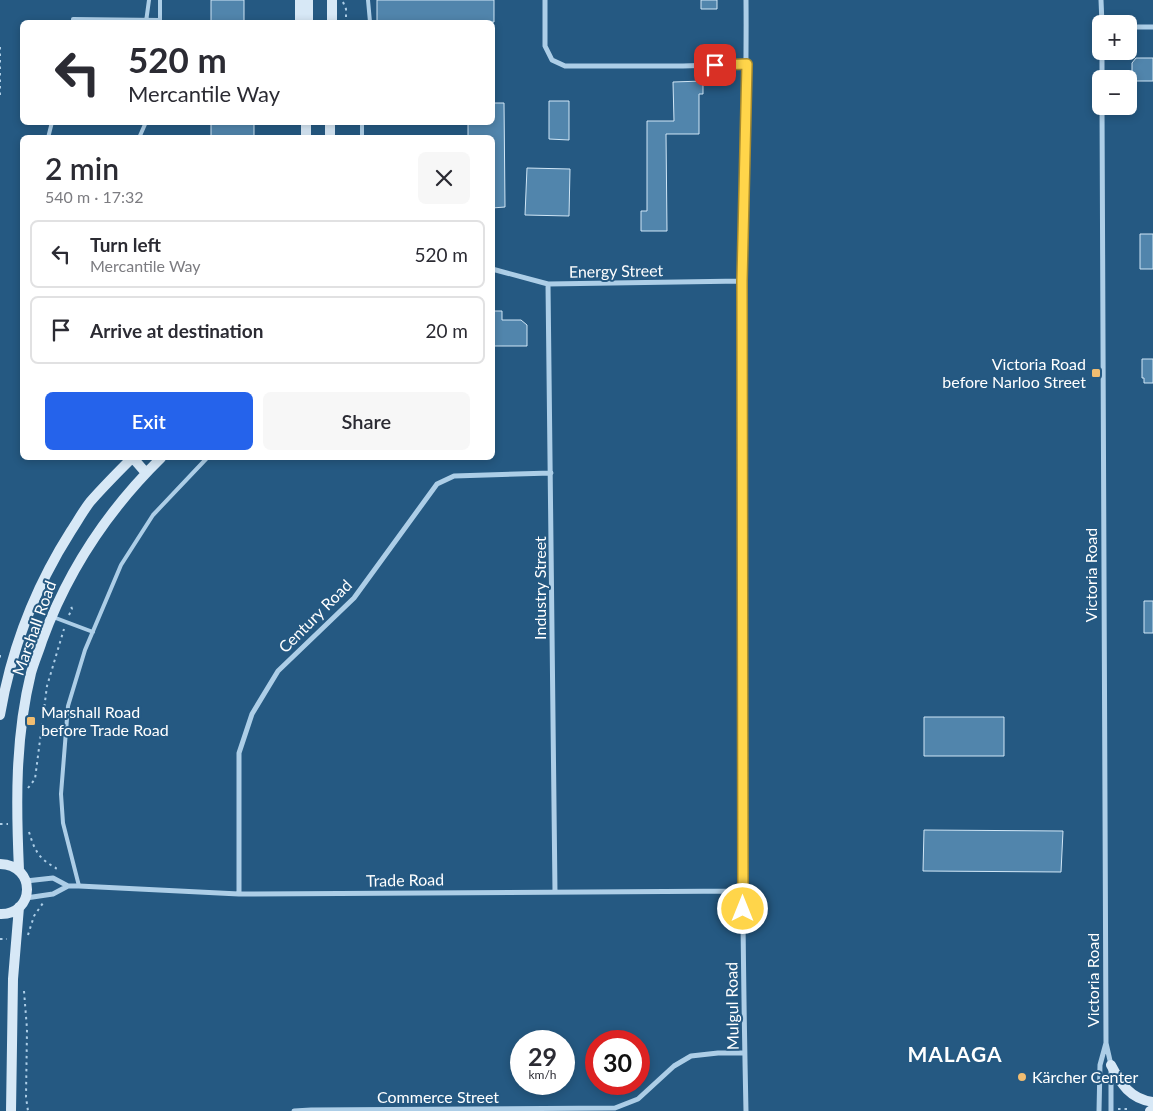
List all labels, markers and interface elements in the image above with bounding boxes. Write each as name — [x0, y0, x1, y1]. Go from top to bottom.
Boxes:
map controls — [1092, 15, 1137, 115]
button: + — [1092, 15, 1137, 60]
text: 520 m — [128, 38, 227, 80]
icon: left — [45, 40, 110, 105]
pin — [694, 44, 736, 86]
icon: arrive — [701, 51, 729, 79]
button: − — [1092, 70, 1137, 115]
text: Mercantile Way — [128, 80, 280, 107]
text: 2 min — [45, 150, 119, 186]
button: close — [418, 152, 470, 204]
text: 540 m · 17:32 — [45, 187, 144, 206]
text: Turn left — [90, 233, 161, 256]
icon: left — [47, 240, 75, 268]
text: 520 m — [414, 243, 468, 266]
text: Mercantile Way — [90, 256, 201, 275]
street label: Energy Street — [569, 260, 664, 281]
icon: arrive — [47, 316, 75, 344]
text: Arrive at destination — [90, 319, 263, 342]
text: 20 m — [425, 319, 468, 342]
place label: Victoria Road before Narloo Street — [942, 354, 1086, 391]
marker: Victoria Road before Narloo Street — [1090, 367, 1102, 379]
button: Exit — [45, 392, 253, 450]
button: Share — [263, 392, 470, 450]
street label: Victoria Road — [1081, 528, 1100, 622]
street label: Industry Street — [530, 536, 549, 640]
street label: Century Road — [274, 575, 355, 656]
street label: Marshall Road — [8, 578, 59, 678]
place label: Marshall Road before Trade Road — [41, 702, 169, 739]
marker: Marshall Road before Trade Road — [25, 715, 37, 727]
street label: Trade Road — [366, 869, 444, 890]
position arrow — [716, 882, 768, 934]
street label: Victoria Road — [1083, 933, 1102, 1027]
street label: Mulgul Road — [721, 962, 742, 1050]
speed limit sign: 30 — [585, 1030, 650, 1095]
text: 29 — [528, 1041, 557, 1071]
district label: MALAGA — [907, 1041, 1003, 1066]
text: km/h — [528, 1067, 557, 1082]
place label: Kärcher Center — [1032, 1067, 1139, 1086]
marker: Kärcher Center — [1016, 1071, 1028, 1083]
street label: Commerce Street — [377, 1087, 499, 1106]

